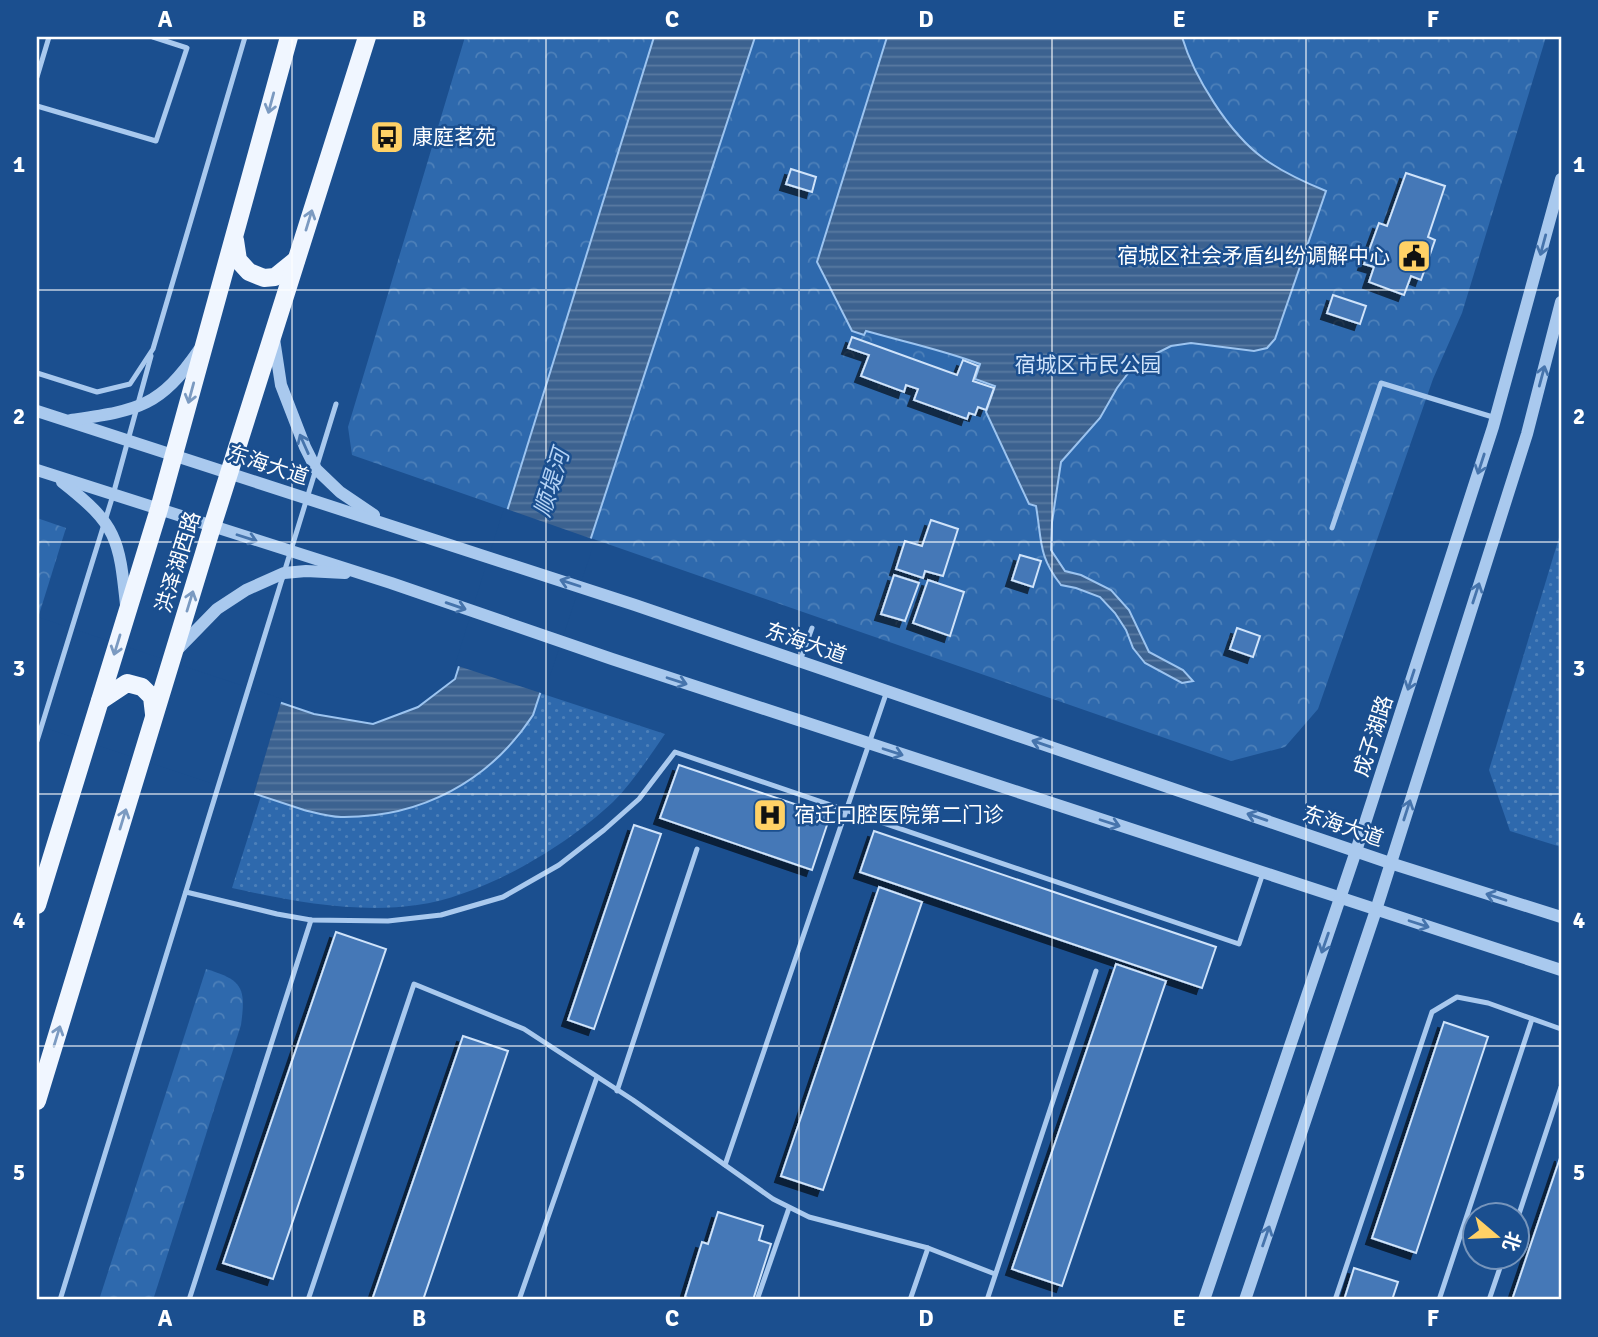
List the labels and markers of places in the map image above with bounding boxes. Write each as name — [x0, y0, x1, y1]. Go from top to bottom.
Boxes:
bus stop icon: 康庭茗苑 — [368, 118, 406, 156]
place label: 康庭茗苑 — [412, 124, 496, 150]
public building icon: 宿城区社会矛盾纠纷调解中心 — [1395, 237, 1433, 275]
place label: 宿城区社会矛盾纠纷调解中心 — [1117, 243, 1390, 269]
hospital icon: 宿迁口腔医院第二门诊 — [751, 796, 789, 834]
place label: 宿迁口腔医院第二门诊 — [794, 802, 1004, 828]

